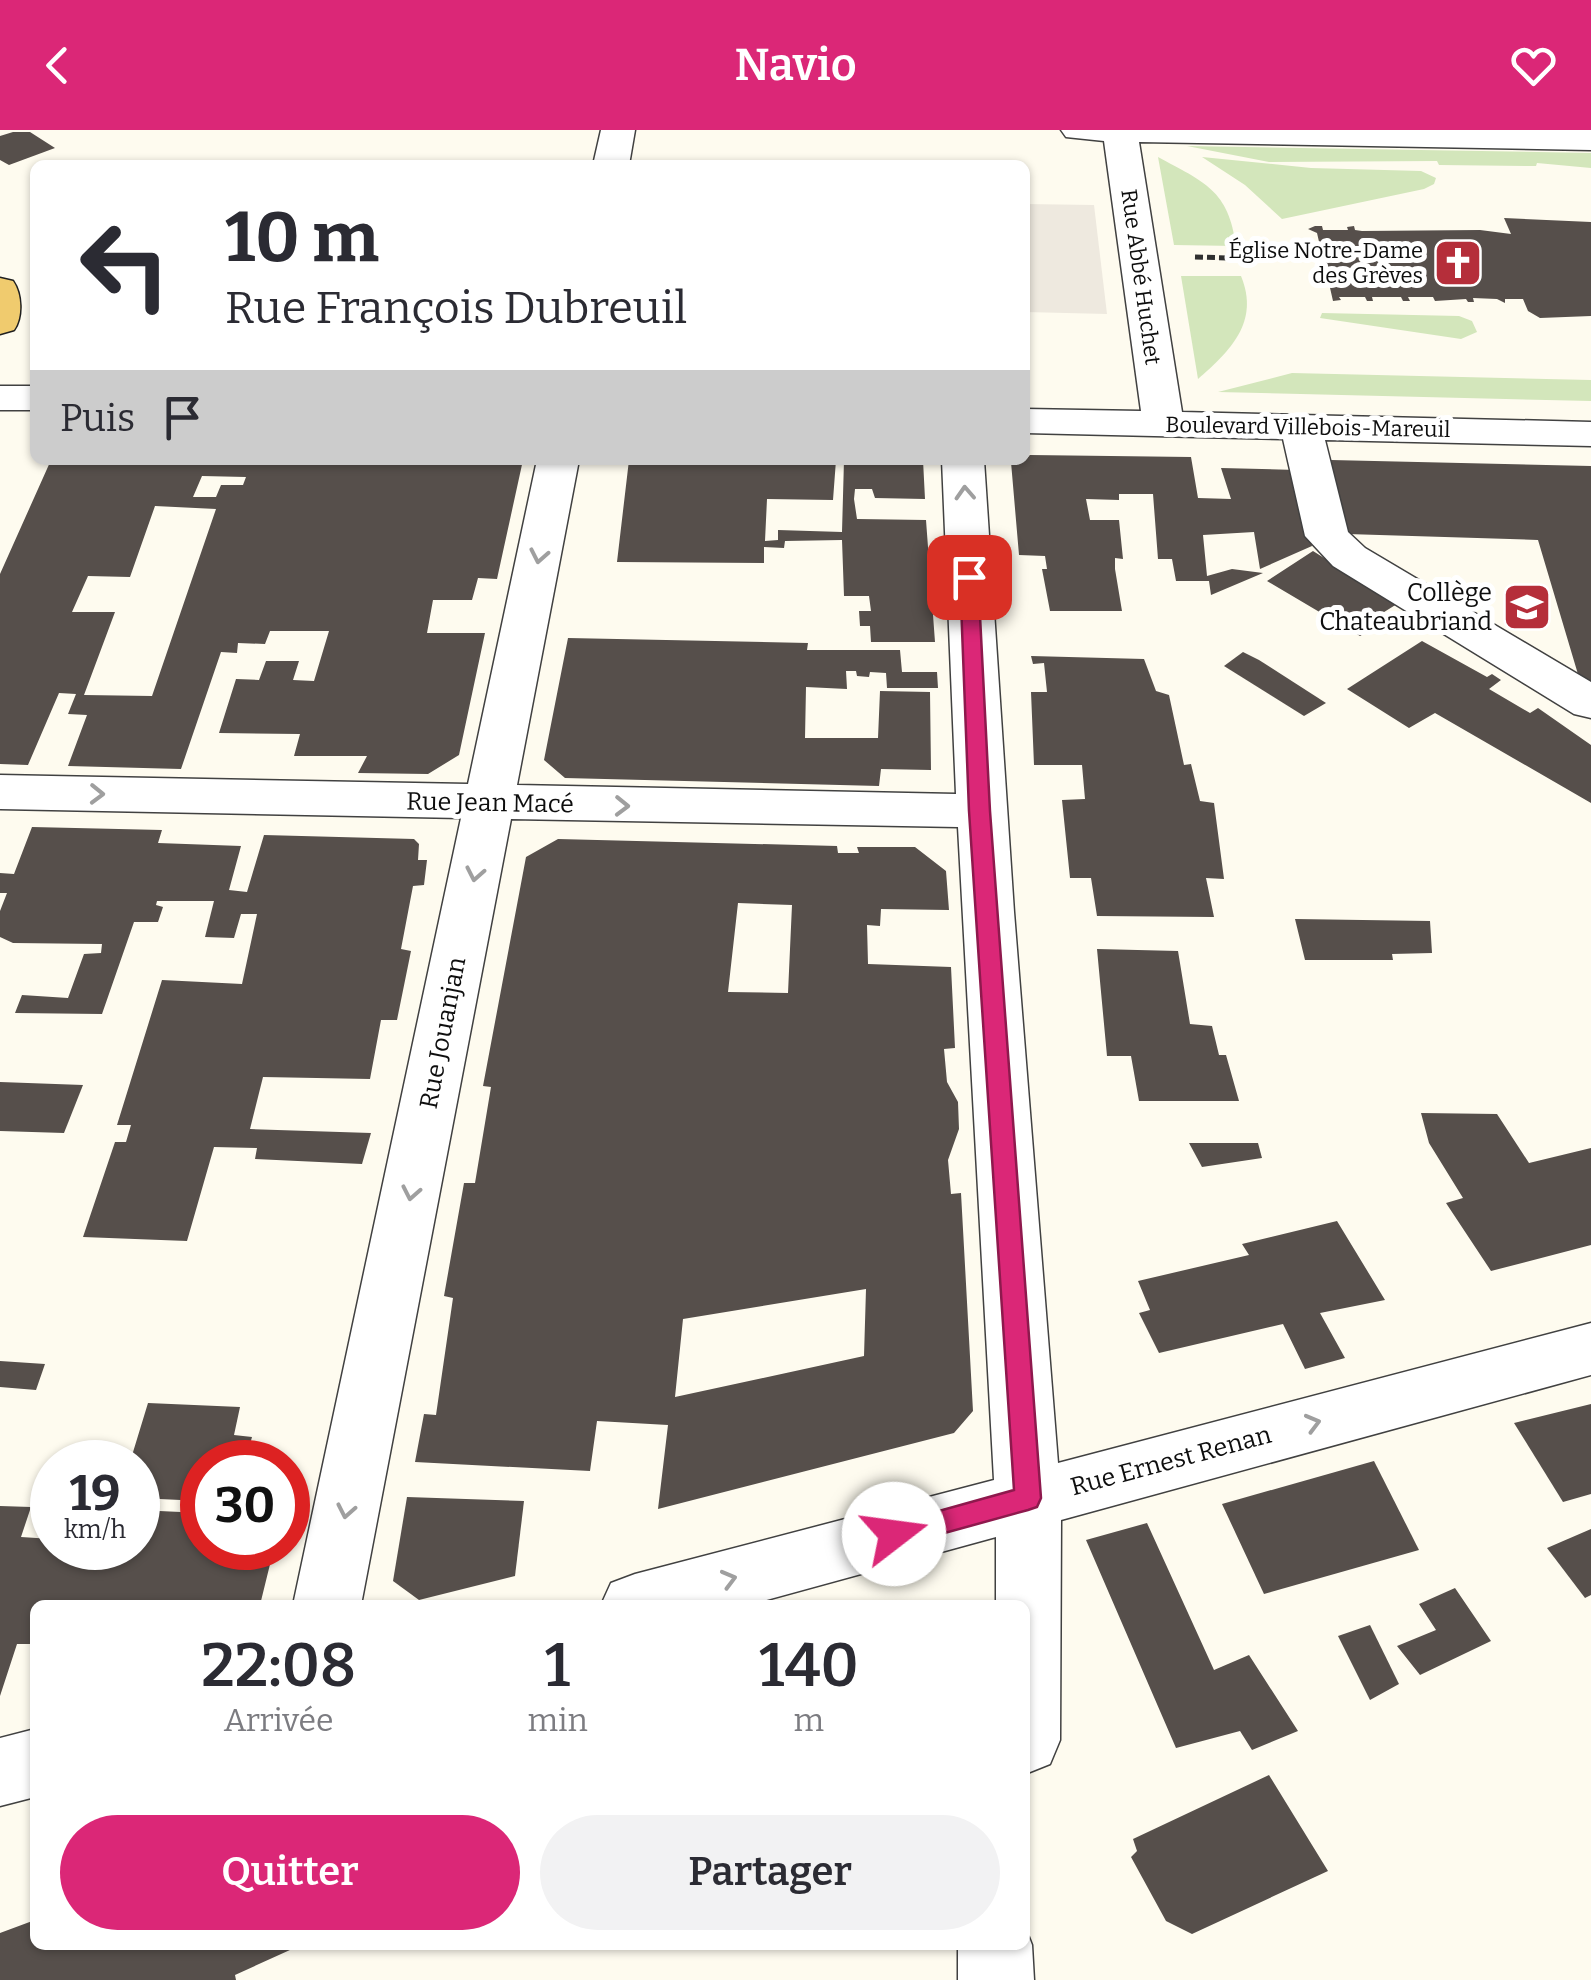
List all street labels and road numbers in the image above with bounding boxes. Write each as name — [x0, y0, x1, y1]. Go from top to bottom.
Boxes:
street label: Rue Abbé Huchet — [1115, 187, 1167, 367]
street label: Boulevard Villebois-Mareuil — [1165, 411, 1451, 443]
street label: Rue Jean Macé — [406, 787, 574, 819]
street label: Rue Jouanjan — [414, 954, 472, 1111]
street label: Rue Ernest Renan — [1067, 1420, 1275, 1502]

